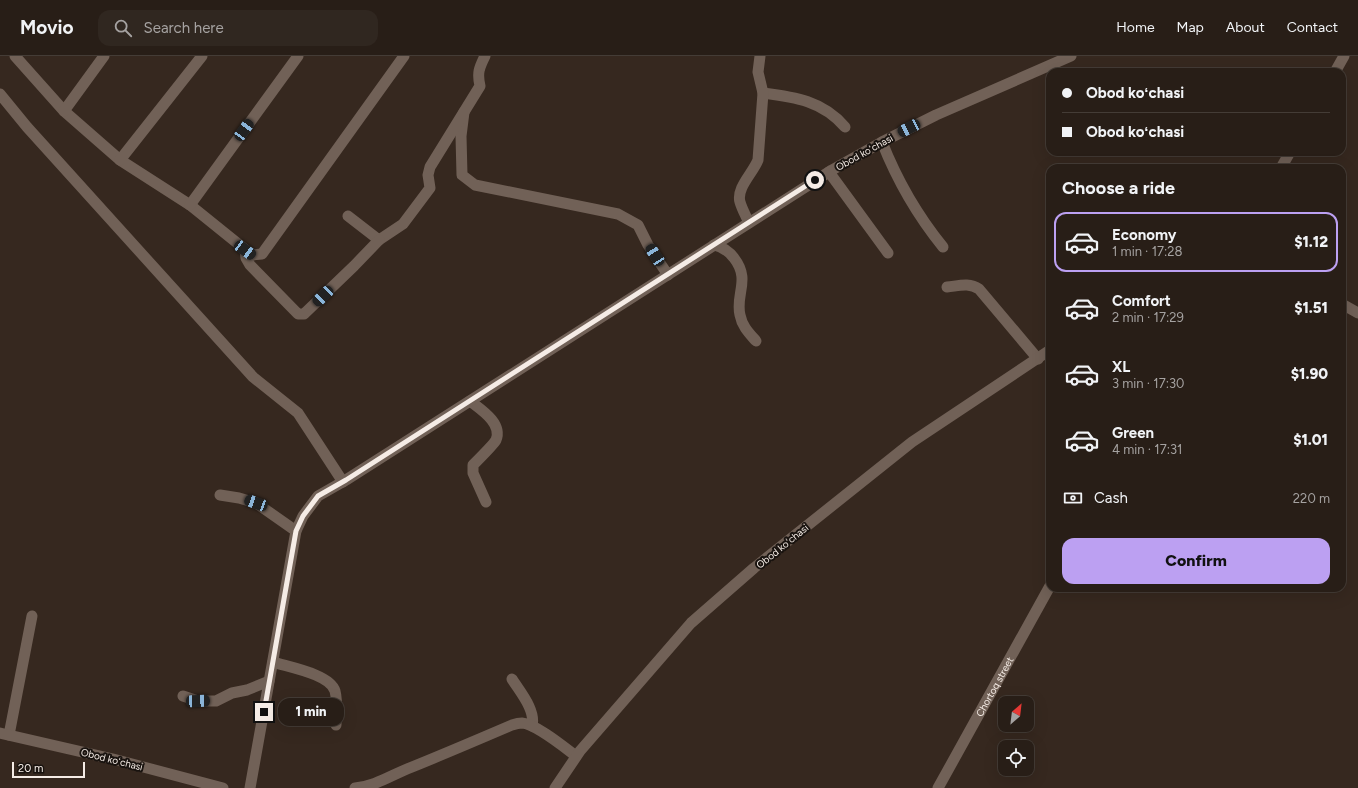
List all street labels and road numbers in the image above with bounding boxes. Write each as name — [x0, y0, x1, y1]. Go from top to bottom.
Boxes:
street label: Obod koʻchasi — [833, 131, 895, 174]
street label: Obod koʻchasi — [754, 521, 811, 571]
street label: Chortoq street — [973, 654, 1017, 719]
street label: Obod koʻchasi — [79, 745, 144, 773]

